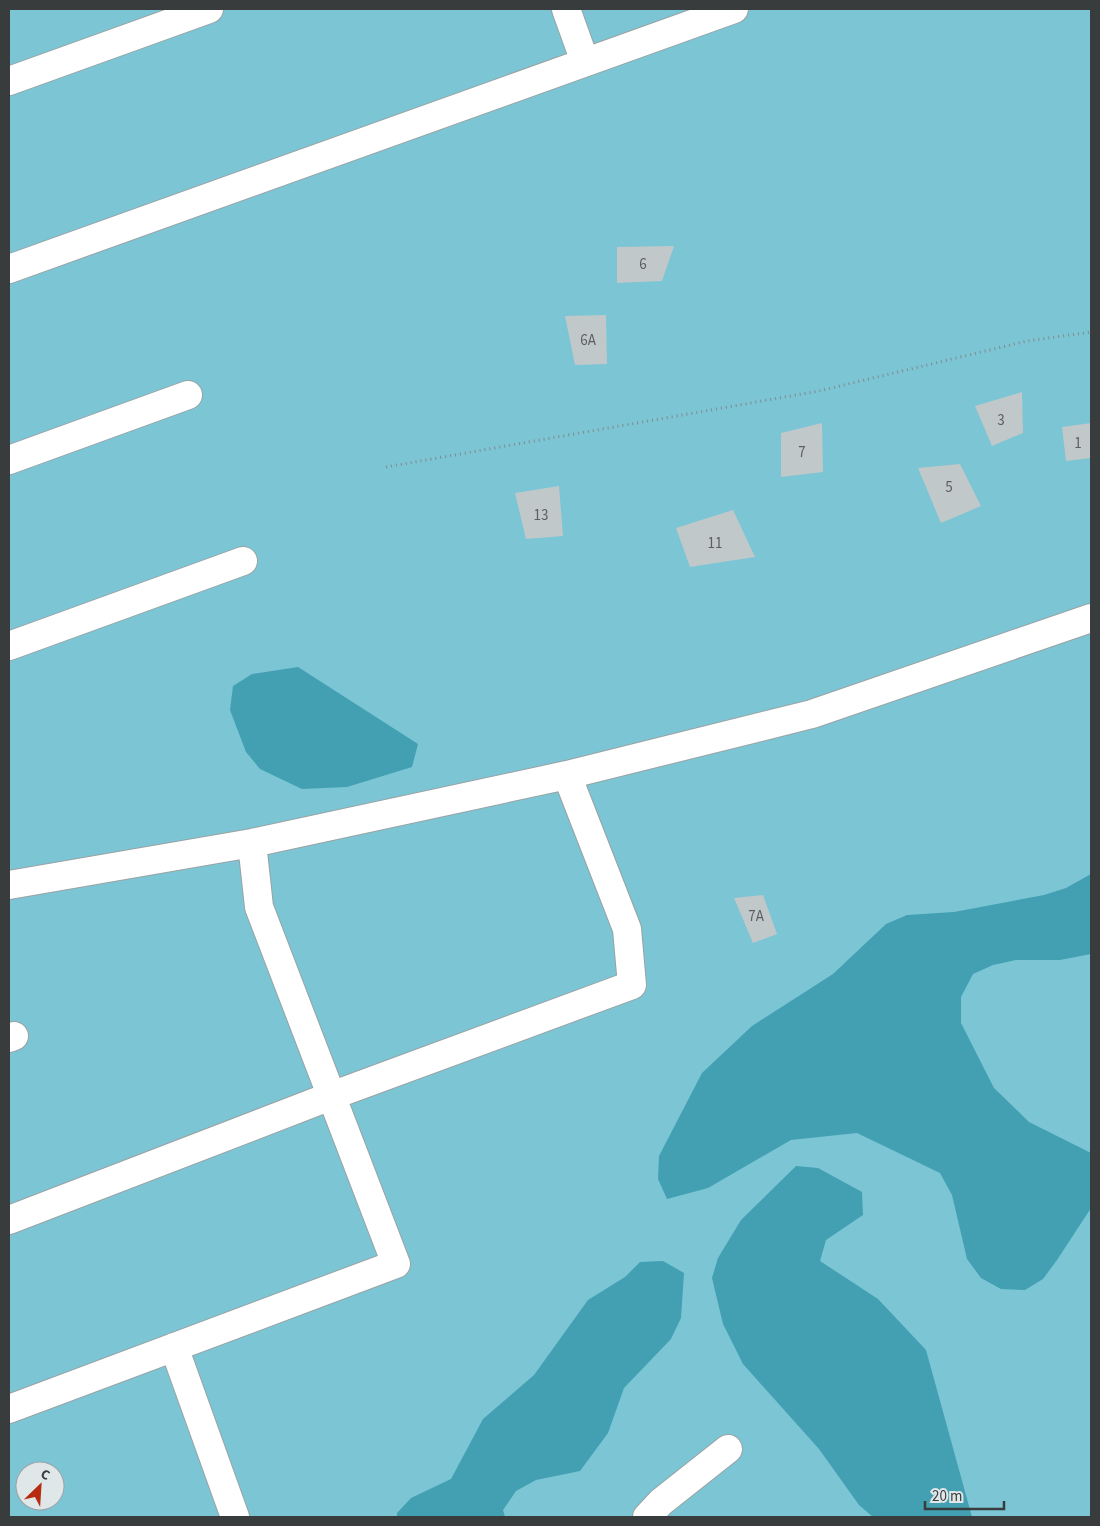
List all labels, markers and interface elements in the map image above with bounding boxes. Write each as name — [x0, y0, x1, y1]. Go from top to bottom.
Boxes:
house number: 6 — [639, 254, 647, 275]
house number: 6А — [580, 330, 597, 351]
house number: 3 — [997, 410, 1005, 431]
house number: 1 — [1074, 433, 1082, 454]
house number: 7 — [798, 442, 806, 463]
house number: 5 — [945, 477, 953, 498]
house number: 13 — [534, 505, 548, 526]
house number: 11 — [708, 533, 722, 554]
house number: 7А — [748, 906, 765, 927]
north arrow — [15, 1461, 65, 1511]
text: С — [37, 1464, 53, 1486]
scale bar — [925, 1478, 1004, 1510]
text: 20 m — [932, 1486, 962, 1507]

